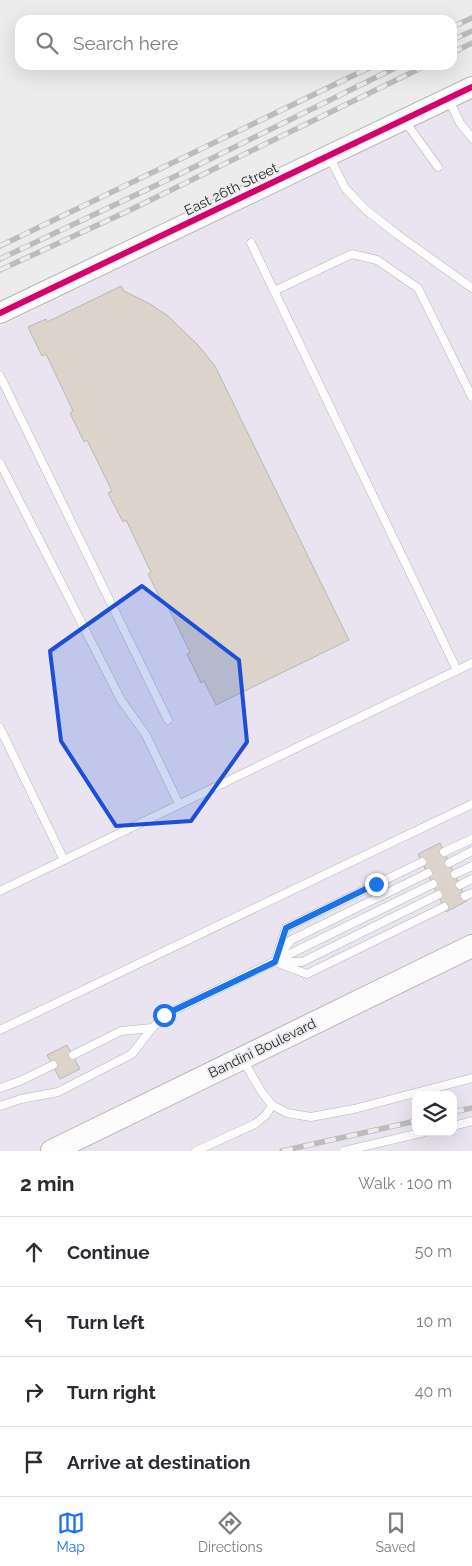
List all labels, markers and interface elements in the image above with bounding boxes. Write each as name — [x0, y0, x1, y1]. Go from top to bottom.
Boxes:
search box — [15, 15, 457, 70]
icon: search — [33, 29, 61, 57]
text: Search here — [73, 32, 179, 54]
street label: East 26th Street — [182, 159, 281, 219]
route end — [365, 873, 388, 896]
route start — [153, 1004, 176, 1027]
street label: Bandini Boulevard — [206, 1015, 318, 1081]
map controls — [412, 1091, 457, 1136]
button: layers — [412, 1091, 457, 1136]
text: 2 min — [20, 1171, 74, 1196]
text: Walk · 100 m — [358, 1174, 452, 1193]
icon: ahead — [20, 1238, 48, 1266]
text: Continue — [67, 1241, 150, 1263]
text: 50 m — [415, 1242, 452, 1261]
icon: left — [20, 1308, 48, 1336]
text: Turn left — [67, 1311, 144, 1333]
text: 10 m — [417, 1312, 452, 1331]
icon: right — [20, 1378, 48, 1406]
text: Turn right — [67, 1381, 156, 1403]
text: 40 m — [415, 1382, 452, 1401]
icon: arrive — [20, 1448, 48, 1476]
text: Arrive at destination — [67, 1451, 251, 1473]
tab: Map — [56, 1509, 85, 1555]
tab: Directions — [198, 1509, 263, 1555]
tab: Saved — [375, 1509, 416, 1555]

